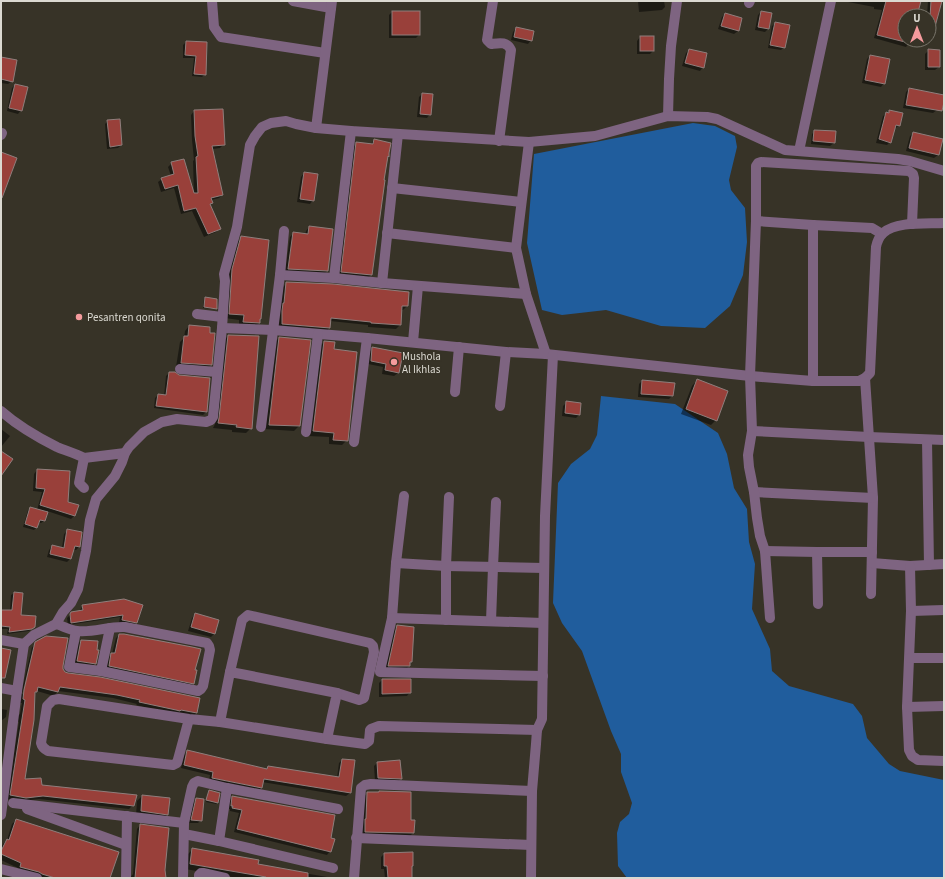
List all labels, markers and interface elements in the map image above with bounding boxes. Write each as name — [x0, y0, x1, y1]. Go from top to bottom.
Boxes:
north arrow — [897, 8, 937, 48]
text: U — [913, 11, 921, 26]
place label: Pesantren qonita — [87, 310, 166, 325]
marker: Pesantren qonita — [74, 312, 84, 322]
place label: Mushola Al Ikhlas — [402, 349, 441, 377]
marker: Mushola Al Ikhlas — [389, 357, 399, 367]

